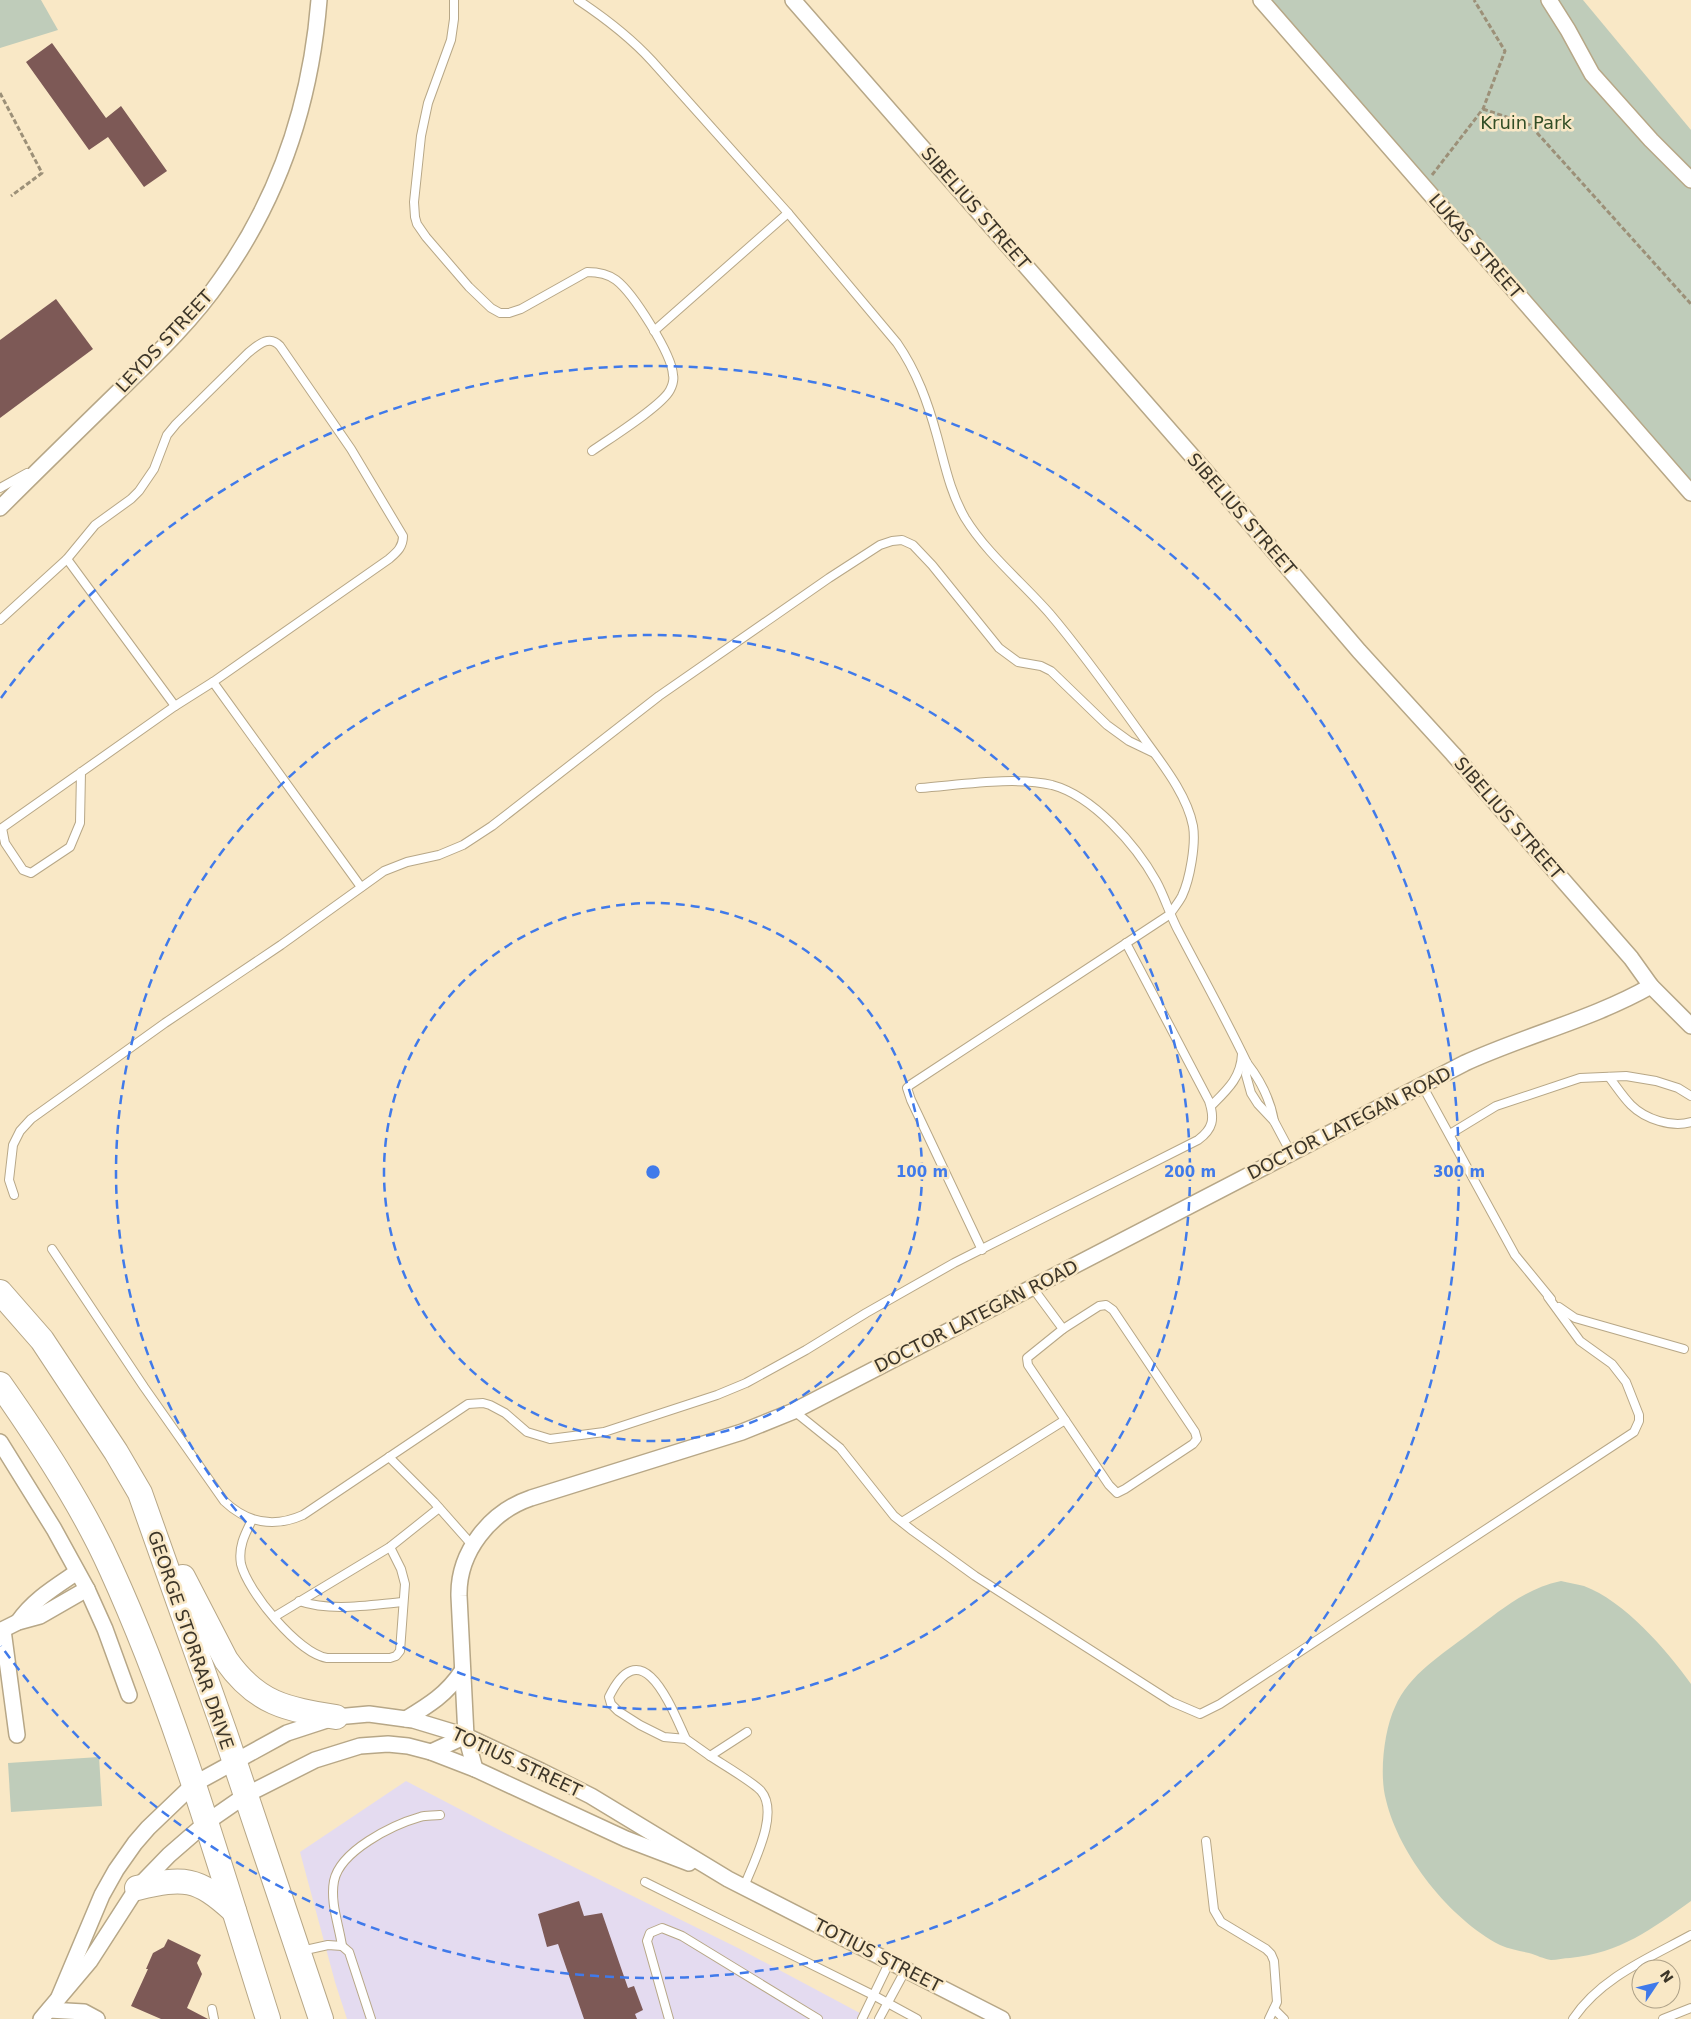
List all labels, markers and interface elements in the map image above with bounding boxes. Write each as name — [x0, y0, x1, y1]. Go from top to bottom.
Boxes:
park label: Kruin Park — [1480, 112, 1572, 133]
street label: SIBELIUS STREET — [917, 143, 1035, 274]
street label: LUKAS STREET — [1425, 189, 1528, 303]
street label: LEYDS STREET — [111, 285, 217, 396]
street label: SIBELIUS STREET — [1183, 449, 1301, 580]
street label: SIBELIUS STREET — [1450, 753, 1568, 884]
street label: DOCTOR LATEGAN ROAD — [1244, 1062, 1454, 1184]
centre of rings — [644, 1163, 662, 1181]
text: 100 m — [896, 1163, 948, 1181]
text: 200 m — [1164, 1163, 1216, 1181]
text: 300 m — [1433, 1163, 1485, 1181]
street label: DOCTOR LATEGAN ROAD — [871, 1255, 1081, 1377]
street label: GEORGE STORRAR DRIVE — [144, 1528, 238, 1752]
street label: TOTIUS STREET — [448, 1722, 586, 1802]
street label: TOTIUS STREET — [810, 1913, 946, 1997]
north arrow — [1631, 1959, 1681, 2009]
text: N — [1657, 1967, 1677, 1986]

